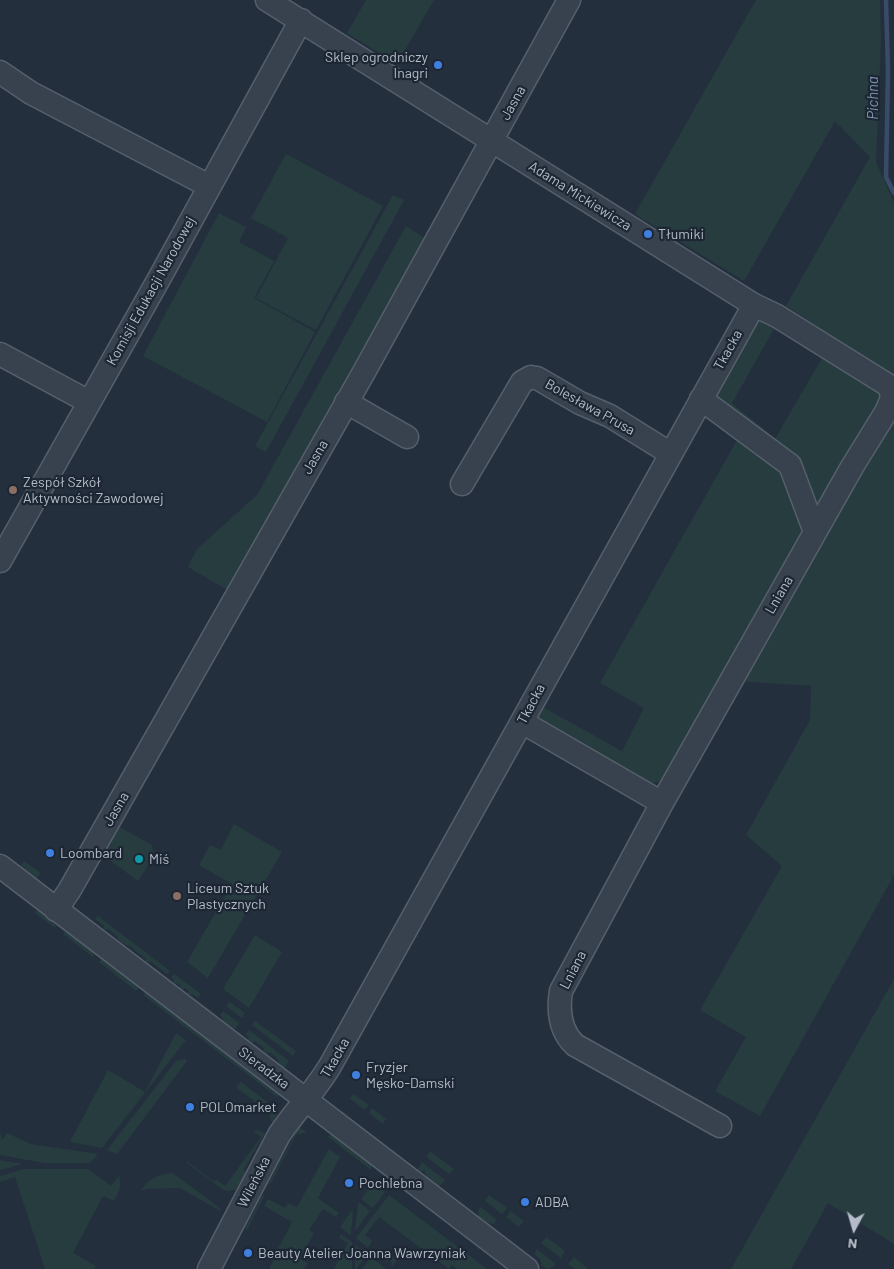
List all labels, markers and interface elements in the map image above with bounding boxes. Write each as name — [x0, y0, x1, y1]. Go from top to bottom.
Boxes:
place label: Sklep ogrodniczy Inagri — [325, 49, 428, 82]
marker: Sklep ogrodniczy Inagri — [432, 59, 444, 71]
water label: Pichna — [864, 76, 882, 120]
street label: Jasna — [497, 83, 529, 123]
street label: Adama Mickiewicza — [526, 158, 634, 234]
street label: Komisji Edukacji Narodowej — [103, 214, 199, 368]
place label: Tłumiki — [658, 226, 704, 242]
marker: Tłumiki — [642, 228, 654, 240]
street label: Tkacka — [710, 327, 746, 373]
street label: Bolesława Prusa — [542, 375, 638, 439]
street label: Jasna — [299, 437, 331, 477]
place label: Zespół Szkół Aktywności Zawodowej — [23, 474, 164, 507]
marker: Zespół Szkół Aktywności Zawodowej — [7, 484, 19, 496]
street label: Lniana — [761, 573, 797, 617]
street label: Tkacka — [513, 681, 549, 727]
street label: Jasna — [100, 789, 132, 829]
place label: Loombard — [60, 845, 122, 861]
marker: Loombard — [44, 847, 56, 859]
place label: Miś — [149, 851, 169, 867]
marker: Miś — [133, 853, 145, 865]
place label: Liceum Sztuk Plastycznych — [187, 880, 269, 912]
marker: Liceum Sztuk Plastycznych — [171, 890, 183, 902]
street label: Lniana — [556, 948, 590, 992]
street label: Tkacka — [317, 1035, 353, 1081]
street label: Sieradzka — [235, 1043, 293, 1093]
place label: Fryzjer Męsko-Damski — [366, 1059, 455, 1092]
marker: Fryzjer Męsko-Damski — [350, 1069, 362, 1081]
place label: POLOmarket — [200, 1099, 277, 1115]
marker: POLOmarket — [184, 1101, 196, 1113]
street label: Wileńska — [234, 1154, 274, 1210]
place label: Pochlebna — [359, 1175, 423, 1191]
marker: Pochlebna — [343, 1177, 355, 1189]
place label: ADBA — [535, 1194, 569, 1210]
marker: ADBA — [519, 1196, 531, 1208]
north arrow — [829, 1204, 879, 1254]
text: N — [847, 1235, 858, 1253]
place label: Beauty Atelier Joanna Wawrzyniak — [258, 1245, 466, 1261]
marker: Beauty Atelier Joanna Wawrzyniak — [242, 1247, 254, 1259]

